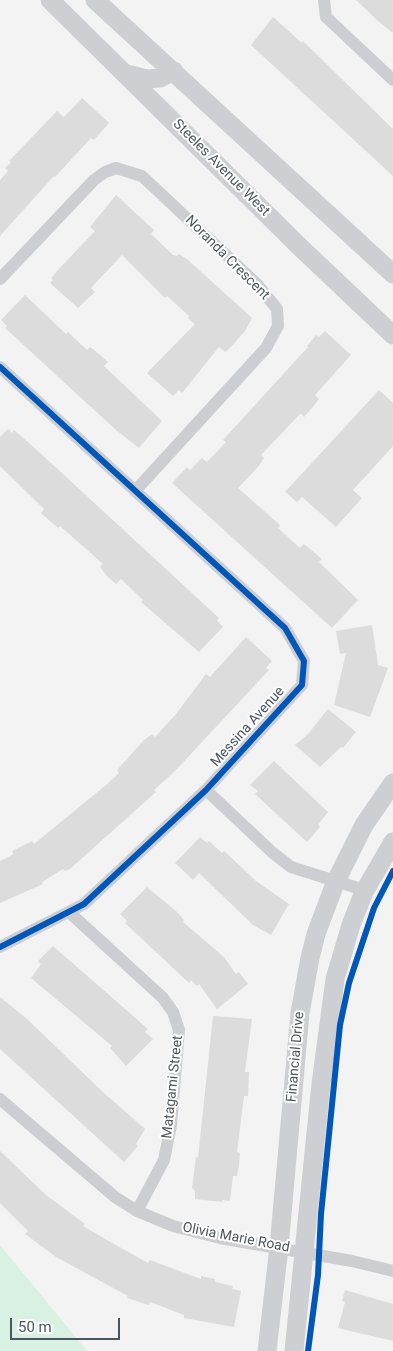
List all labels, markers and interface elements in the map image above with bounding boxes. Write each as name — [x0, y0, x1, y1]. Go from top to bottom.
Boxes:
street label: Steeles Avenue West — [169, 116, 273, 220]
street label: Noranda Crescent — [181, 212, 273, 304]
street label: Messina Avenue — [208, 683, 288, 771]
street label: Financial Drive — [284, 1011, 308, 1103]
street label: Matagami Street — [159, 1035, 187, 1139]
street label: Olivia Marie Road — [181, 1219, 291, 1257]
scale bar — [12, 1308, 122, 1340]
text: 50 m — [18, 1318, 52, 1336]

